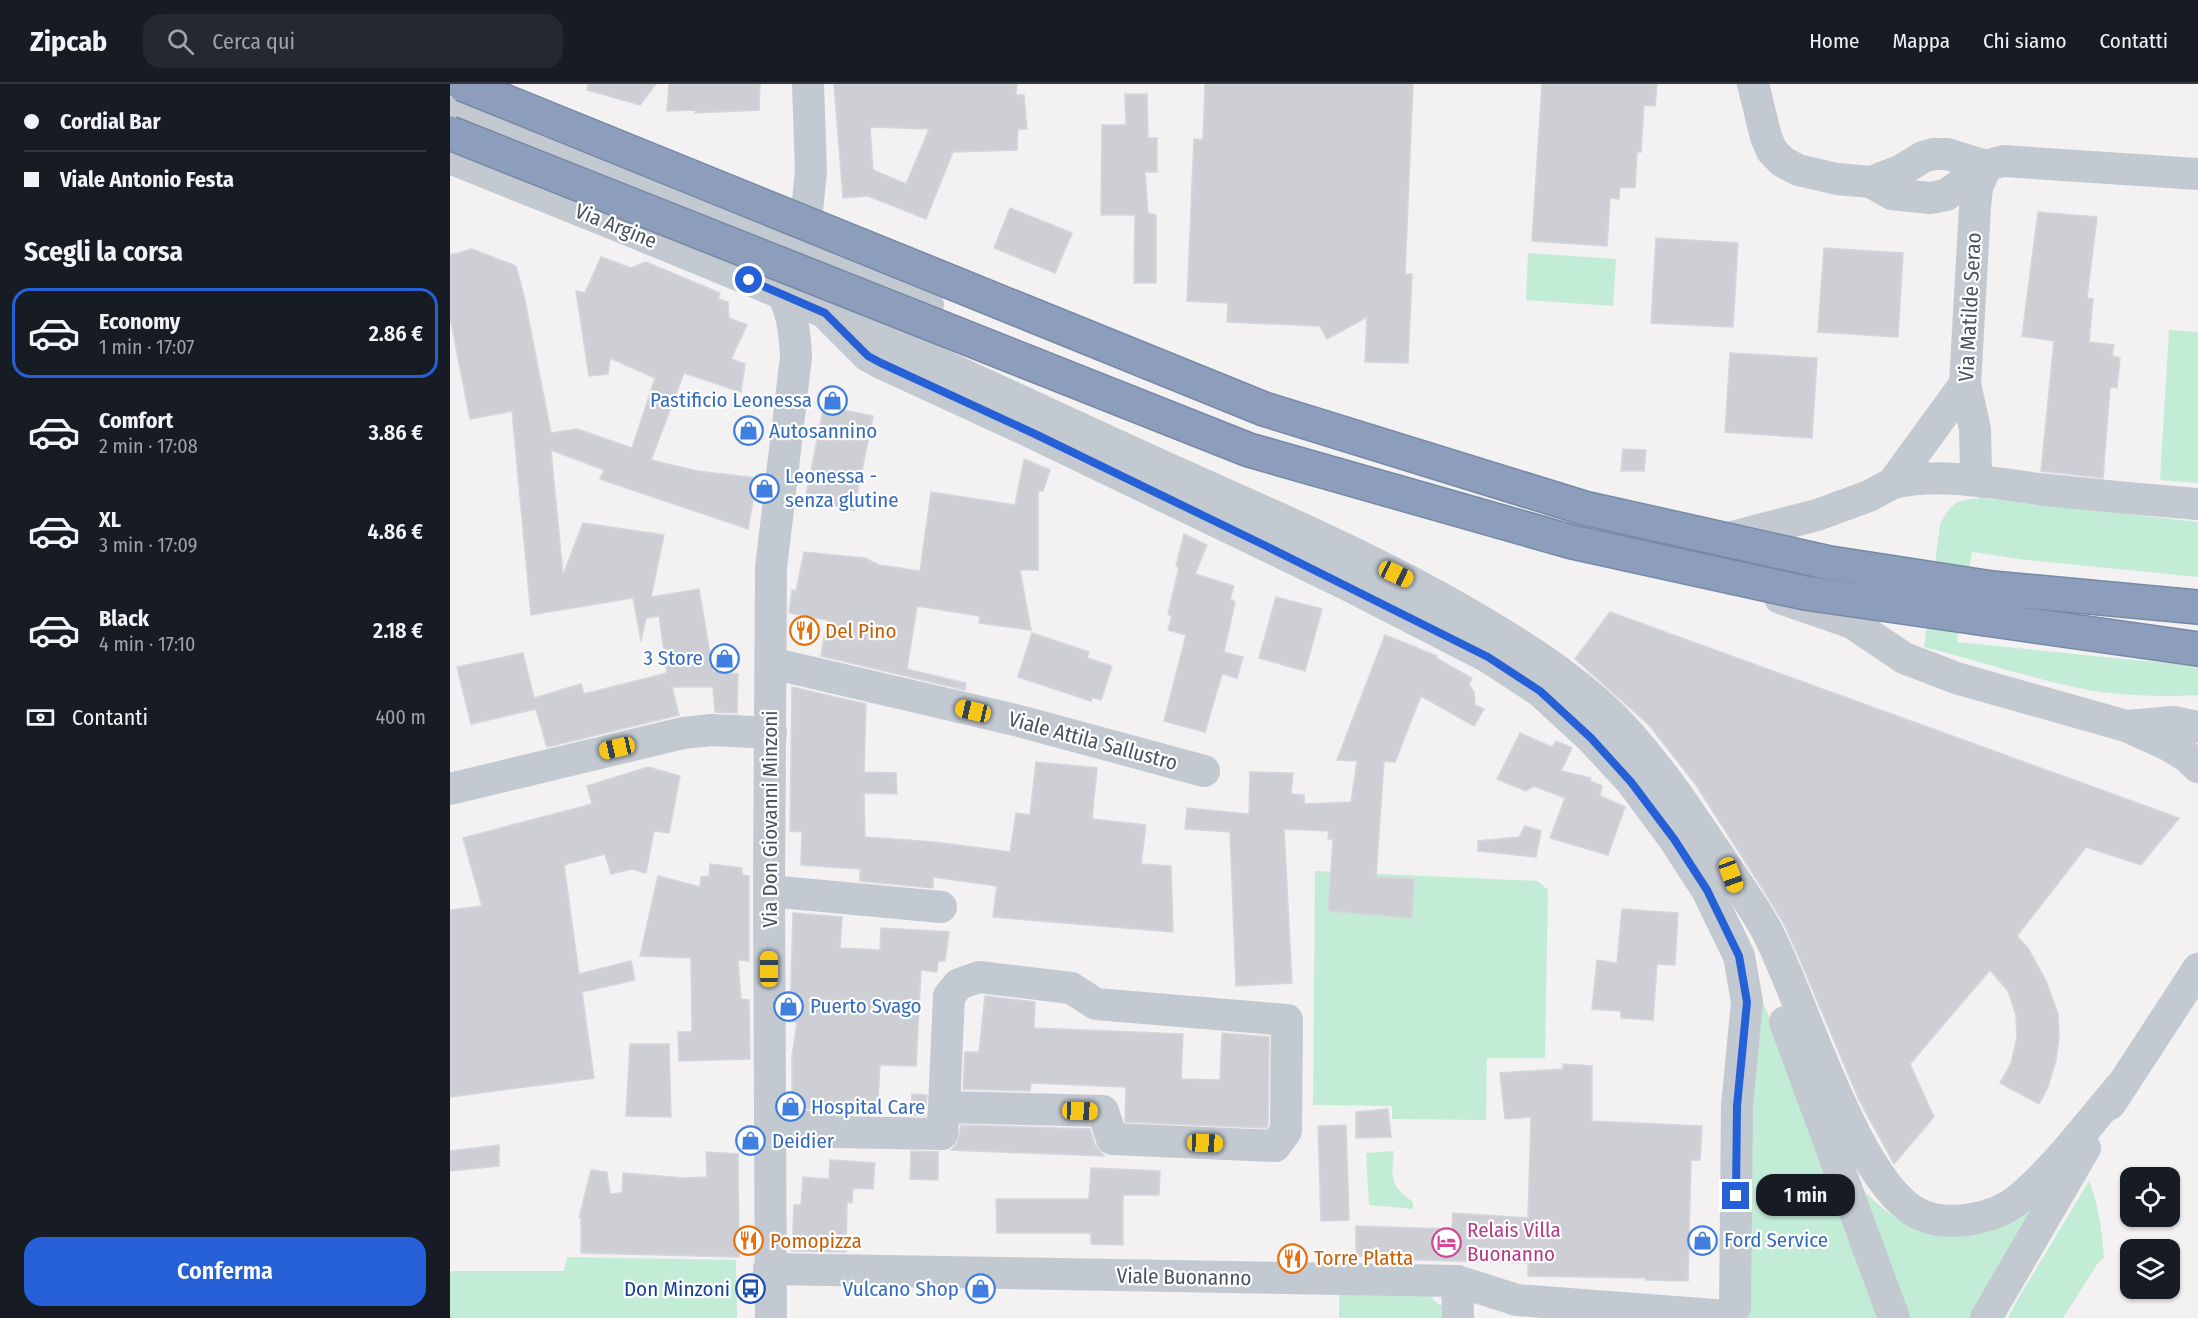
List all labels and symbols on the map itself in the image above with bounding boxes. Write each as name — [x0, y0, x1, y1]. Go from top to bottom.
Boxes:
street label: Via Argine — [571, 198, 661, 254]
street label: Via Matilde Serao — [1953, 232, 1987, 382]
route start — [735, 266, 762, 293]
shop icon: Pastificio Leonessa — [817, 384, 849, 416]
place label: Pastificio Leonessa — [650, 387, 812, 413]
shop icon: Autosannino — [732, 415, 764, 447]
place label: Autosannino — [769, 418, 877, 444]
place label: Leonessa - senza glutine — [785, 463, 899, 513]
shop icon: Leonessa - senza glutine — [748, 472, 780, 504]
car — [1376, 558, 1416, 590]
restaurant icon: Del Pino — [788, 615, 820, 647]
place label: Del Pino — [825, 618, 896, 644]
shop icon: 3 Store — [708, 642, 740, 674]
place label: 3 Store — [643, 645, 703, 671]
car — [953, 698, 993, 724]
street label: Viale Attila Sallustro — [1006, 706, 1180, 776]
street label: Via Don Giovanni Minzoni — [757, 710, 783, 928]
car — [597, 735, 637, 761]
car — [1716, 855, 1746, 895]
car — [760, 951, 778, 987]
shop icon: Puerto Svago — [773, 990, 805, 1022]
place label: Puerto Svago — [810, 993, 922, 1019]
shop icon: Hospital Care — [774, 1091, 806, 1123]
place label: Hospital Care — [811, 1094, 925, 1120]
car — [1062, 1101, 1098, 1121]
shop icon: Deidier — [735, 1125, 767, 1157]
place label: Deidier — [772, 1128, 835, 1154]
car — [1187, 1133, 1223, 1153]
callout: 1 min — [1757, 1175, 1856, 1217]
route end — [1722, 1182, 1749, 1209]
place label: Relais Villa Buonanno — [1467, 1217, 1561, 1267]
shop icon: Ford Service — [1687, 1224, 1719, 1256]
restaurant icon: Pomopizza — [733, 1225, 765, 1257]
hotel icon: Relais Villa Buonanno — [1430, 1226, 1462, 1258]
place label: Ford Service — [1724, 1227, 1828, 1253]
place label: Pomopizza — [770, 1228, 862, 1254]
restaurant icon: Torre Platta — [1277, 1242, 1309, 1274]
place label: Torre Platta — [1314, 1245, 1413, 1271]
street label: Viale Buonanno — [1116, 1263, 1252, 1291]
bus stop icon: Don Minzoni — [735, 1273, 767, 1305]
shop icon: Vulcano Shop — [964, 1273, 996, 1305]
place label: Don Minzoni — [624, 1276, 730, 1302]
place label: Vulcano Shop — [842, 1276, 959, 1302]

